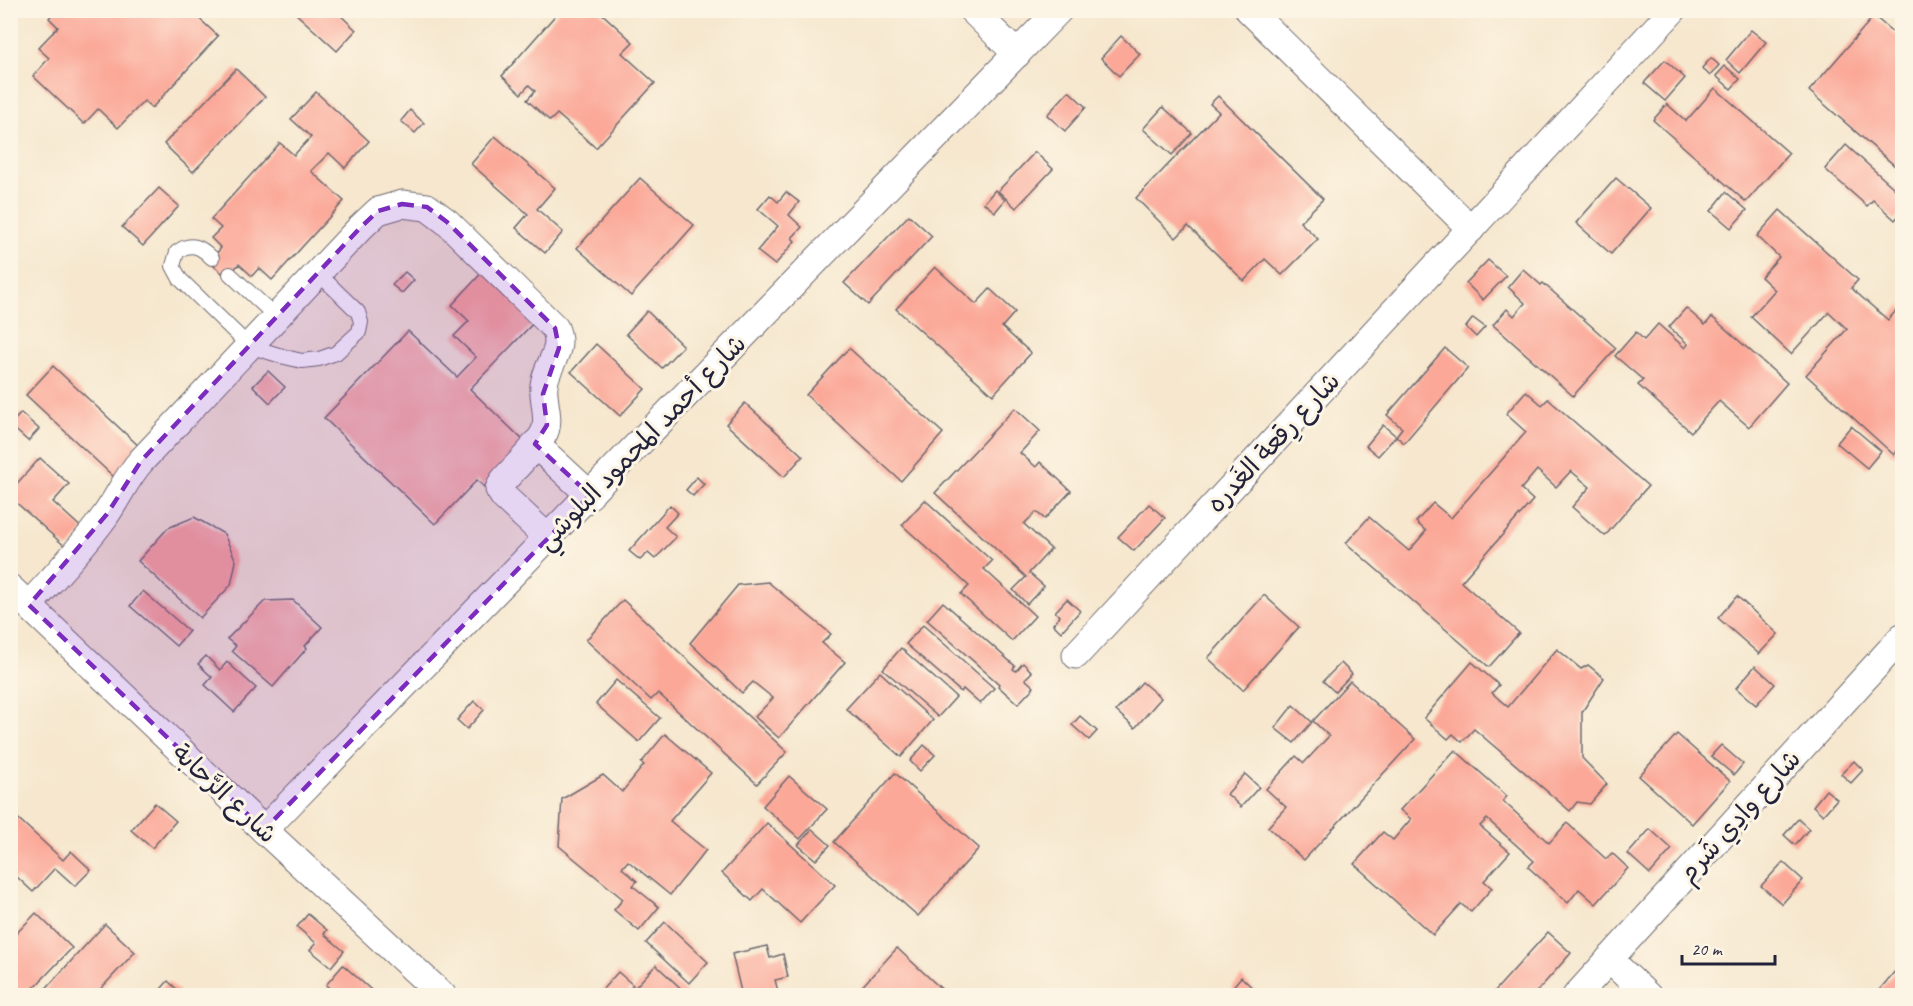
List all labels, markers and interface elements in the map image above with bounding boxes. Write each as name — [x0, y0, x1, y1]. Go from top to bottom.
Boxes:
street label: شارع أحمد المحمود البلوشي — [529, 327, 758, 562]
street label: شارع رِقعة الغَدره — [1200, 365, 1350, 522]
street label: شارع الرَّحابة — [165, 736, 284, 851]
street label: شارع وادِي شَرم — [1671, 743, 1810, 892]
scale bar — [1682, 928, 1775, 966]
text: 20 m — [1691, 938, 1724, 960]

